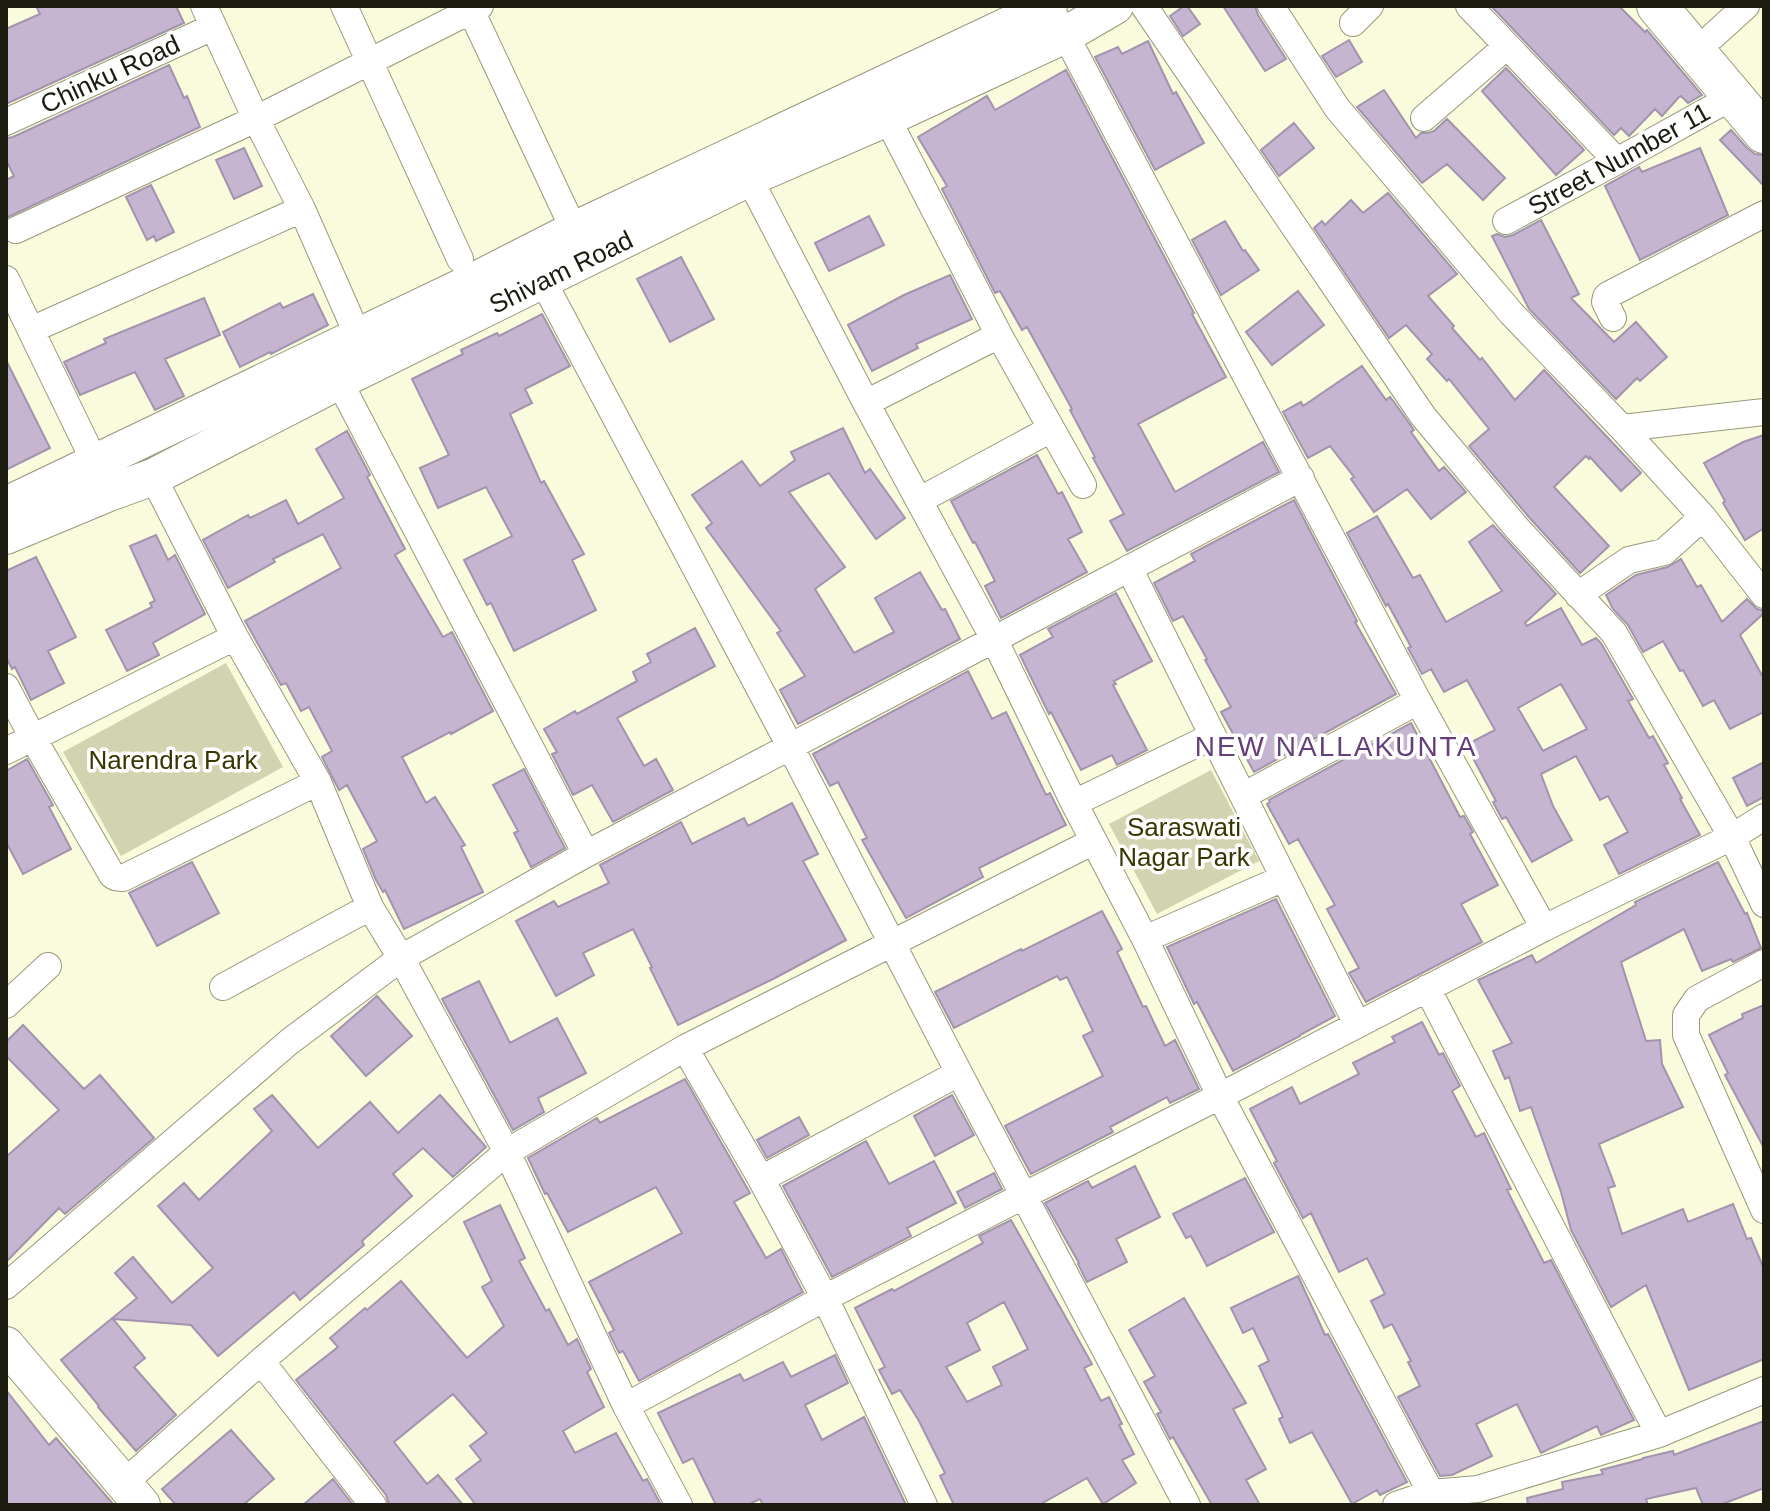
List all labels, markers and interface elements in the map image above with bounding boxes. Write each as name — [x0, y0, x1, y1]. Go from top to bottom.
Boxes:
street label: Chinku Road — [36, 29, 184, 119]
street label: Street Number 11 — [1523, 97, 1715, 221]
street label: Shivam Road — [484, 224, 638, 320]
district label: NEW NALLAKUNTA — [1195, 731, 1477, 762]
park label: Narendra Park — [88, 745, 259, 775]
park label: Saraswati Nagar Park — [1118, 812, 1251, 872]

